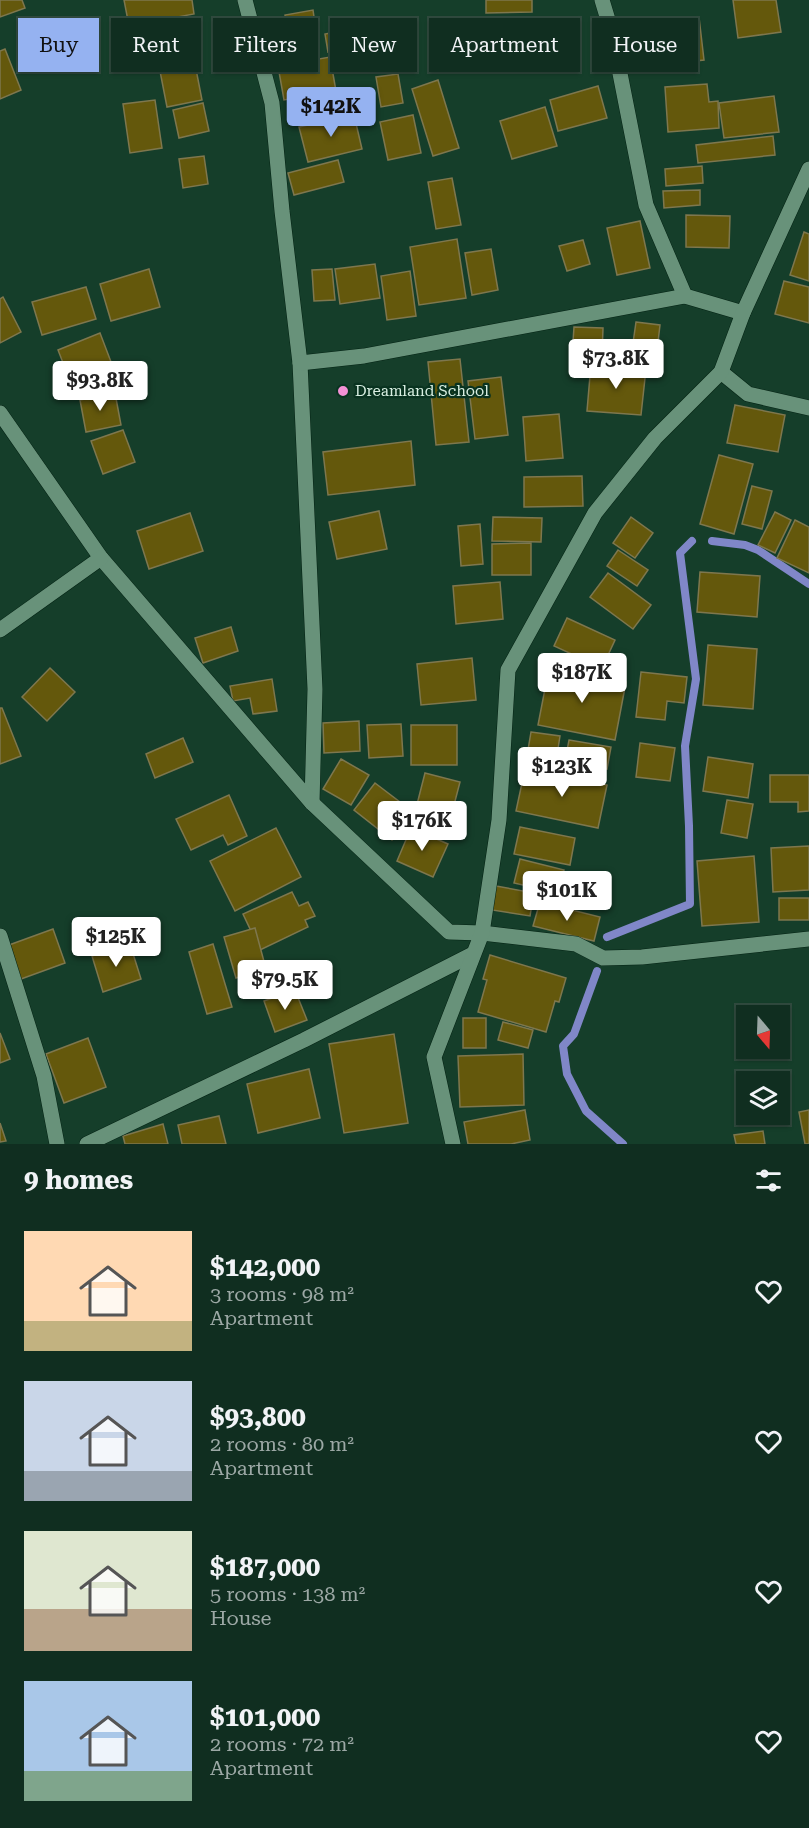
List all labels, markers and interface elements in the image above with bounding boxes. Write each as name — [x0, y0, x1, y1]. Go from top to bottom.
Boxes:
chip: Buy — [18, 18, 99, 72]
chip: Rent — [111, 18, 201, 72]
chip: Filters — [213, 18, 318, 72]
chip: New — [330, 18, 417, 72]
chip: Apartment — [429, 18, 580, 72]
chip: House — [592, 18, 698, 72]
pin: $142K — [289, 87, 373, 138]
text: $142K — [301, 94, 361, 118]
pin: $73.8K — [567, 339, 665, 390]
text: $73.8K — [583, 346, 649, 370]
pin: $93.8K — [51, 361, 149, 412]
text: $93.8K — [67, 368, 133, 392]
place label: Dreamland School — [355, 382, 489, 400]
marker: Dreamland School — [336, 384, 350, 398]
pin: $187K — [540, 653, 624, 704]
text: $187K — [552, 660, 612, 684]
pin: $123K — [520, 747, 604, 798]
text: $123K — [532, 754, 592, 778]
pin: $176K — [380, 801, 464, 852]
text: $176K — [392, 808, 452, 832]
pin: $101K — [525, 871, 609, 922]
text: $101K — [537, 878, 597, 902]
pin: $125K — [74, 917, 158, 968]
text: $125K — [86, 924, 146, 948]
pin: $79.5K — [236, 960, 334, 1011]
text: $79.5K — [252, 967, 318, 991]
north arrow — [736, 1005, 790, 1059]
map controls — [736, 1005, 790, 1125]
button: layers — [736, 1071, 790, 1125]
icon: filters — [752, 1164, 785, 1197]
text: 9 homes — [24, 1165, 133, 1195]
text: $142,000 — [210, 1252, 320, 1282]
icon: home — [72, 1255, 144, 1327]
icon: heart — [752, 1275, 785, 1308]
text: 3 rooms · 98 m² — [210, 1282, 354, 1306]
text: Apartment — [210, 1306, 313, 1330]
text: $93,800 — [210, 1402, 306, 1432]
icon: home — [72, 1405, 144, 1477]
icon: heart — [752, 1425, 785, 1458]
text: 2 rooms · 80 m² — [210, 1432, 354, 1456]
text: Apartment — [210, 1456, 313, 1480]
text: $187,000 — [210, 1552, 320, 1582]
icon: home — [72, 1555, 144, 1627]
icon: heart — [752, 1575, 785, 1608]
text: 5 rooms · 138 m² — [210, 1582, 365, 1606]
text: House — [210, 1606, 272, 1630]
text: $101,000 — [210, 1702, 320, 1732]
icon: home — [72, 1705, 144, 1777]
icon: heart — [752, 1725, 785, 1758]
text: 2 rooms · 72 m² — [210, 1732, 354, 1756]
text: Apartment — [210, 1756, 313, 1780]

